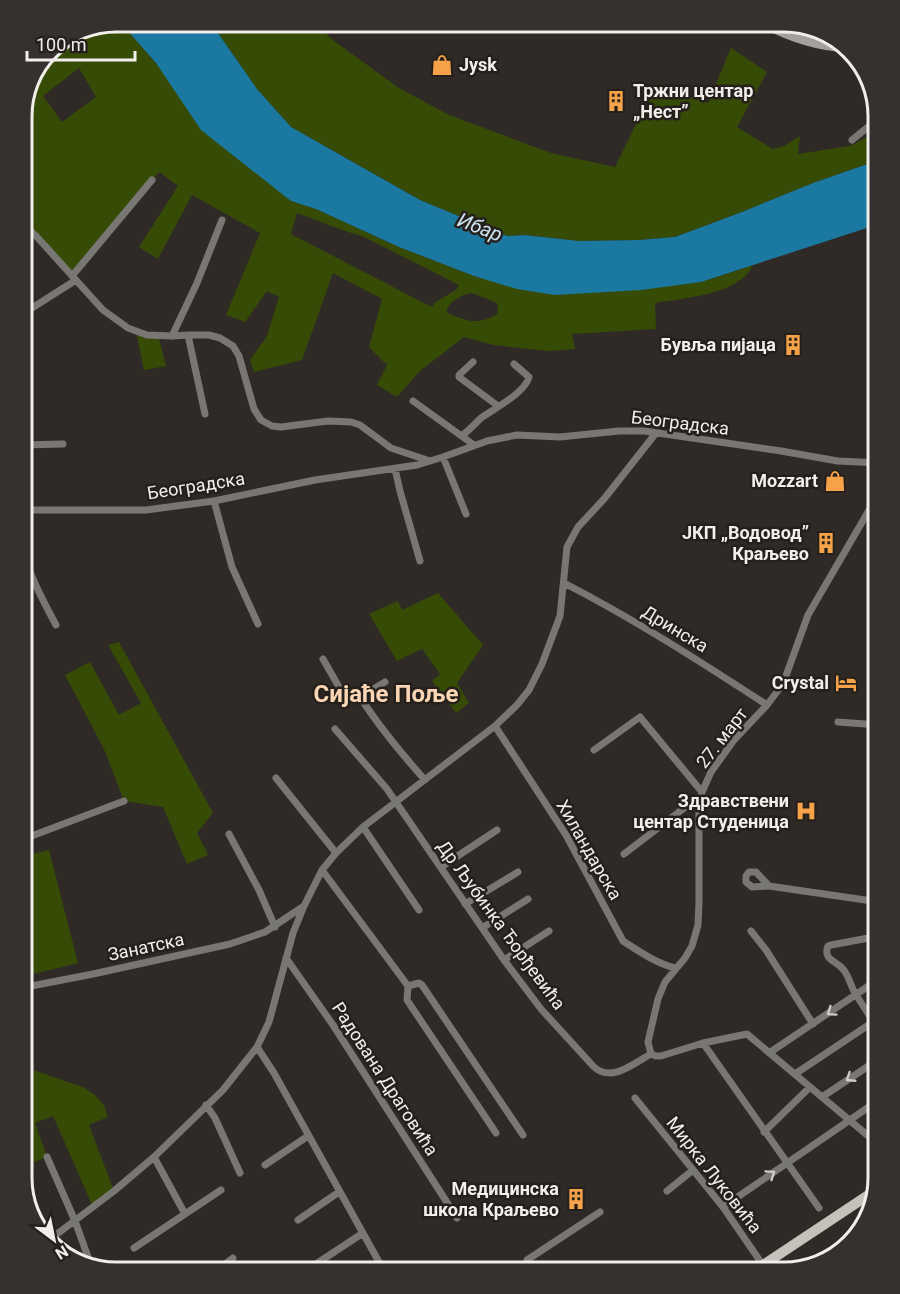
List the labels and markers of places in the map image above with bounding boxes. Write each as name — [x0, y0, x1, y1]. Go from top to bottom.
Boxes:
shop icon: Jysk — [430, 53, 454, 77]
place label: Jysk — [459, 54, 497, 75]
place label: Тржни центар „Нест” — [633, 80, 753, 122]
building icon: Тржни центар „Нест” — [604, 89, 628, 113]
building icon: Бувља пијаца — [781, 333, 805, 357]
place label: Бувља пијаца — [661, 334, 776, 355]
shop icon: Mozzart — [823, 469, 847, 493]
place label: Mozzart — [751, 470, 818, 491]
place label: ЈКП „Водовод” Краљево — [682, 522, 809, 564]
building icon: ЈКП „Водовод” Краљево — [814, 531, 838, 555]
hotel icon: Crystal — [834, 671, 858, 695]
place label: Crystal — [772, 672, 829, 693]
place label: Здравствени центар Студеница — [633, 790, 789, 832]
hospital icon: Здравствени центар Студеница — [794, 799, 818, 823]
place label: Медицинска школа Краљево — [423, 1178, 559, 1220]
building icon: Медицинска школа Краљево — [564, 1187, 588, 1211]

